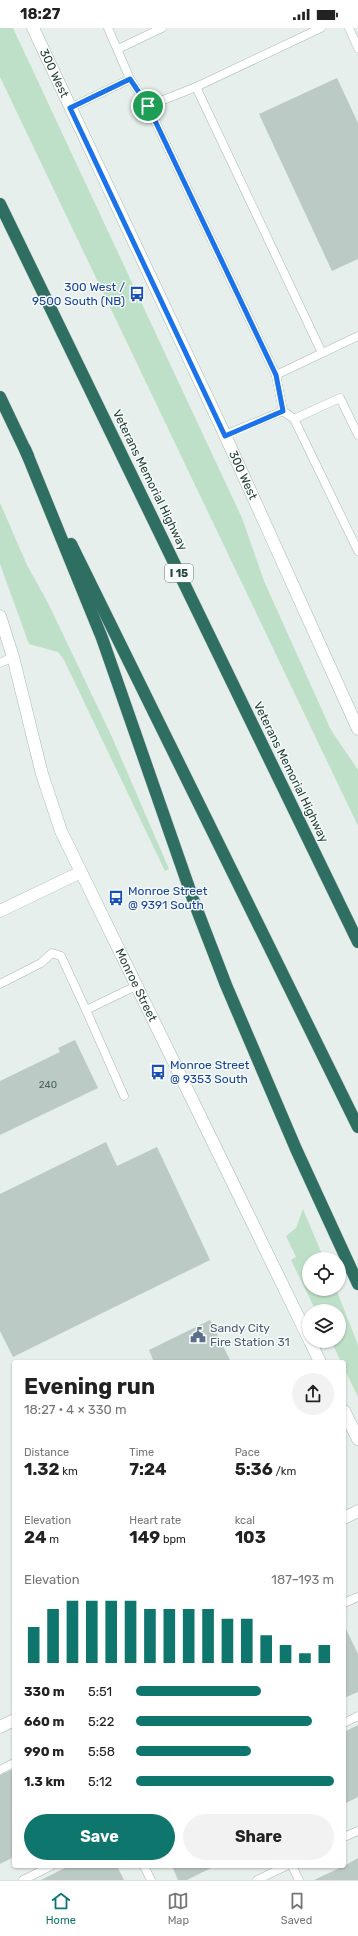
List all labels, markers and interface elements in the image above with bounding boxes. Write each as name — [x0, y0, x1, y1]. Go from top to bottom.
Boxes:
text: 18:27 — [20, 5, 60, 23]
street label: 300 West — [37, 47, 72, 100]
pin — [131, 89, 165, 123]
icon: arrive — [137, 95, 159, 117]
place label: 300 West / 9500 South (NB) — [32, 280, 125, 308]
bus stop icon: 300 West / 9500 South (NB) — [128, 285, 146, 303]
street label: Veterans Memorial Highway — [110, 407, 190, 553]
street label: 300 West — [226, 448, 260, 502]
road number: I 15 — [165, 564, 193, 582]
street label: Veterans Memorial Highway — [251, 699, 331, 845]
place label: Monroe Street @ 9391 South — [128, 884, 208, 912]
bus stop icon: Monroe Street @ 9391 South — [107, 889, 125, 907]
street label: Monroe Street — [112, 946, 160, 1024]
place label: Monroe Street @ 9353 South — [170, 1058, 250, 1086]
bus stop icon: Monroe Street @ 9353 South — [149, 1063, 167, 1081]
house number: 240 — [39, 1079, 57, 1091]
map controls — [302, 1252, 346, 1348]
button: locate — [302, 1252, 346, 1296]
button: layers — [302, 1304, 346, 1348]
place label: Sandy City Fire Station 31 — [210, 1321, 290, 1349]
public building icon: Sandy City Fire Station 31 — [189, 1326, 207, 1344]
text: Evening run — [24, 1373, 155, 1400]
button: share — [292, 1373, 334, 1415]
text: 18:27 · 4 × 330 m — [24, 1402, 126, 1417]
text: Distance — [24, 1446, 69, 1459]
text: Time — [129, 1446, 154, 1459]
text: Pace — [235, 1446, 260, 1459]
text: 1.32 — [24, 1459, 60, 1479]
text: 7:24 — [129, 1459, 167, 1479]
text: 5:36 — [235, 1459, 273, 1479]
text: km — [60, 1465, 78, 1478]
text: /km — [273, 1465, 296, 1478]
text: Elevation — [24, 1514, 71, 1527]
text: Heart rate — [129, 1514, 181, 1527]
text: kcal — [235, 1514, 255, 1527]
text: 24 — [24, 1527, 47, 1547]
text: 149 — [129, 1527, 160, 1547]
text: 103 — [235, 1527, 266, 1547]
text: m — [47, 1533, 59, 1546]
text: bpm — [160, 1533, 186, 1546]
text: Elevation — [24, 1572, 80, 1587]
text: 187–193 m — [271, 1572, 334, 1587]
text: 330 m — [24, 1684, 65, 1699]
text: 5:51 — [88, 1684, 112, 1699]
text: 660 m — [24, 1714, 64, 1729]
text: 5:22 — [88, 1714, 114, 1729]
text: 990 m — [24, 1744, 64, 1759]
text: 5:58 — [88, 1744, 115, 1759]
text: 1.3 km — [24, 1774, 65, 1789]
text: 5:12 — [88, 1774, 112, 1789]
button: Save — [24, 1814, 175, 1860]
button: Share — [183, 1814, 334, 1860]
tab: Home — [46, 1890, 76, 1927]
tab: Map — [167, 1890, 189, 1927]
tab: Saved — [281, 1890, 312, 1927]

